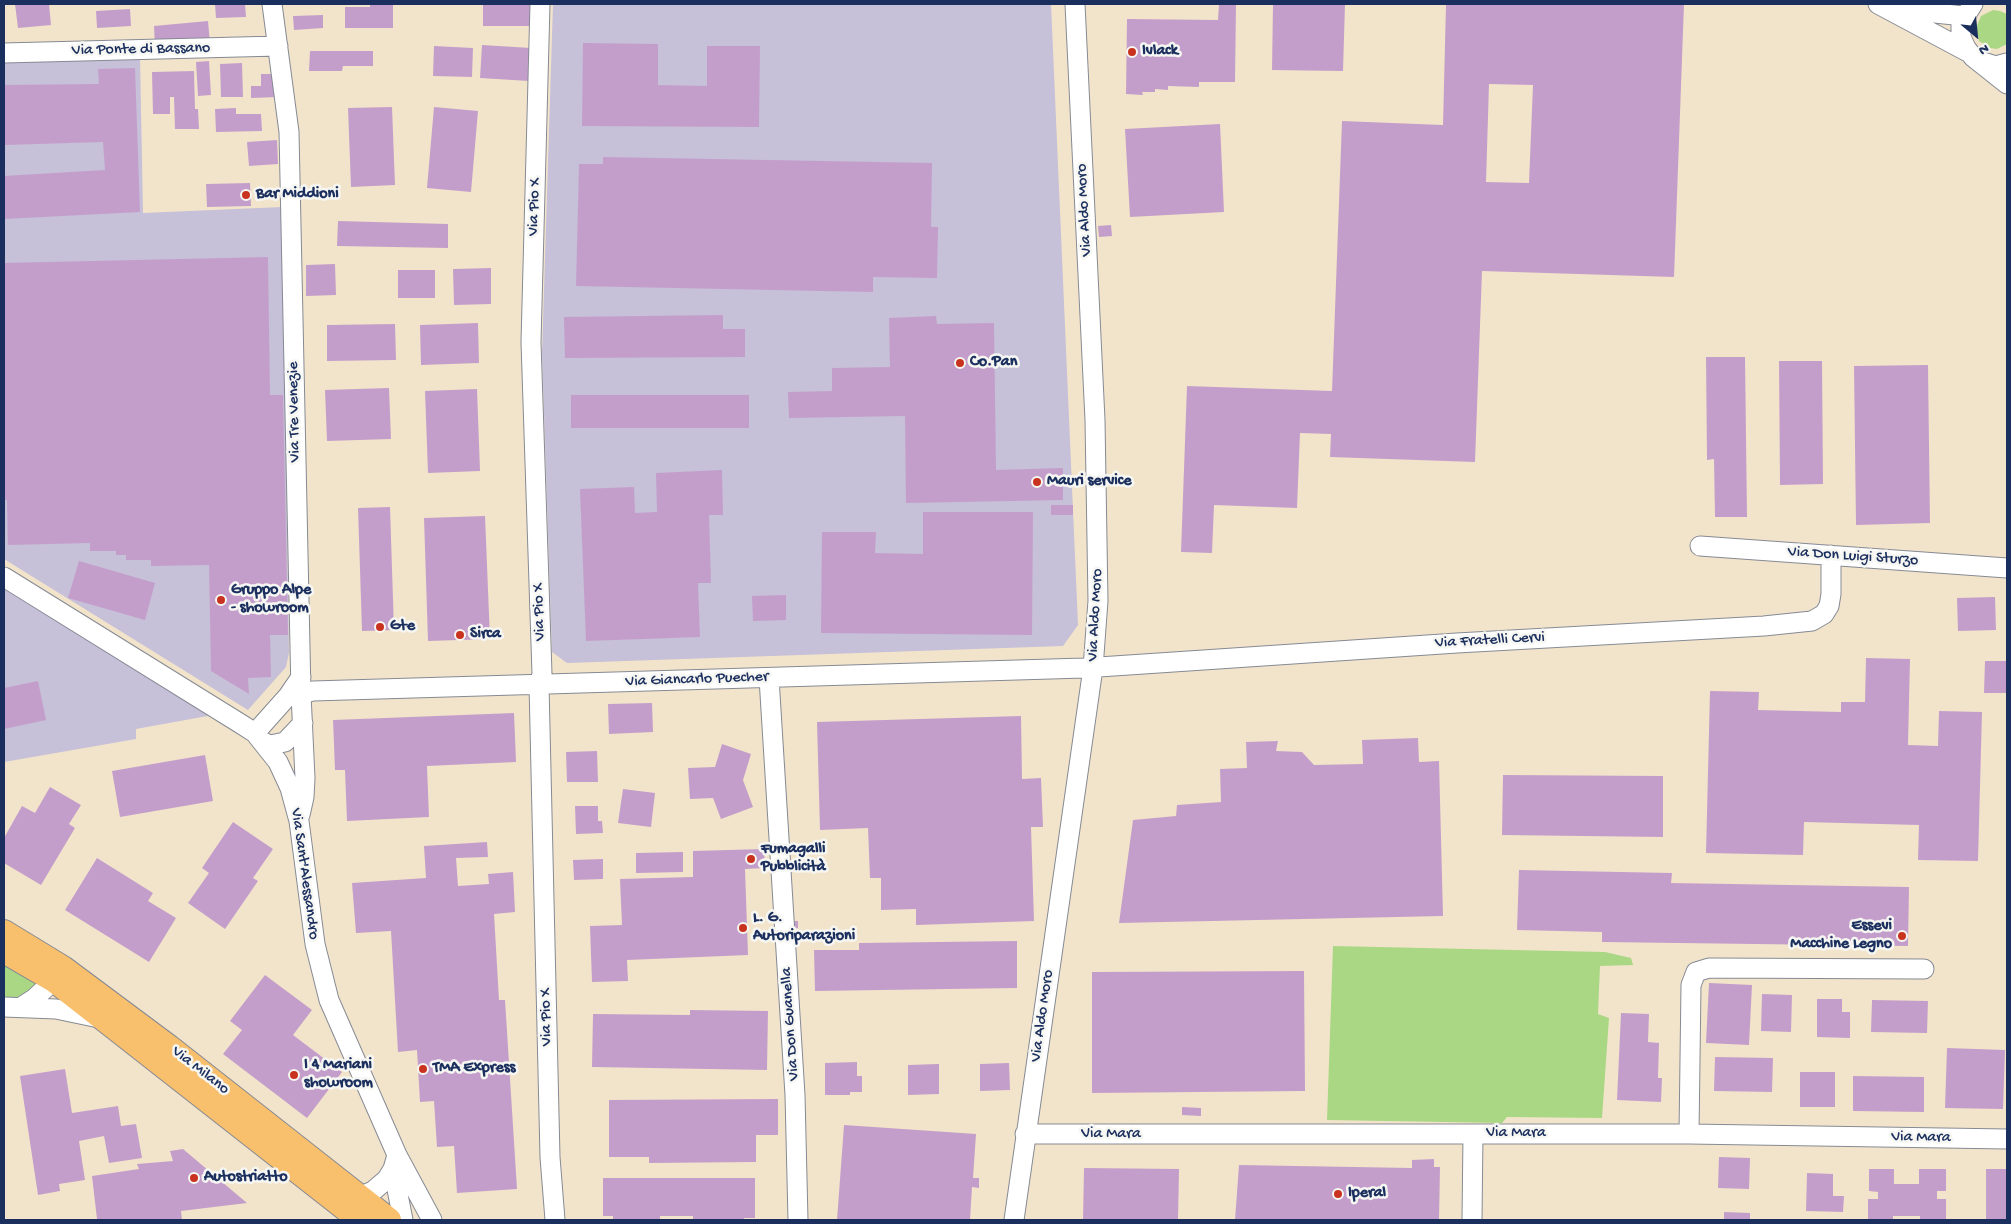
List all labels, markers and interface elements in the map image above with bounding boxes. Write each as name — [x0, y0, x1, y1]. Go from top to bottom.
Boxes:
north arrow — [1951, 10, 2001, 60]
street label: Via Ponte di Bassano — [72, 39, 210, 61]
text: N — [1975, 39, 1991, 58]
place label: Ivlack — [1142, 42, 1178, 62]
marker: Ivlack — [1126, 46, 1138, 58]
street label: Via Aldo Moro — [1073, 163, 1097, 257]
street label: Via Pio X — [524, 178, 546, 236]
place label: Bar Middioni — [256, 185, 339, 205]
marker: Bar Middioni — [240, 189, 252, 201]
place label: Co.Pan — [970, 353, 1017, 373]
marker: Co.Pan — [954, 357, 966, 369]
street label: Via Tre Venezie — [285, 361, 305, 463]
place label: Mauri service — [1047, 472, 1131, 492]
marker: Mauri service — [1031, 476, 1043, 488]
street label: Via Don Luigi Sturzo — [1787, 543, 1919, 571]
street label: Via Aldo Moro — [1084, 568, 1108, 662]
place label: Gruppo Alpe - showroom — [231, 581, 311, 619]
street label: Via Pio X — [529, 583, 551, 641]
marker: Gruppo Alpe - showroom — [215, 594, 227, 606]
place label: Gte — [390, 617, 415, 637]
marker: Gte — [374, 621, 386, 633]
place label: Sirca — [470, 625, 501, 645]
marker: Sirca — [454, 629, 466, 641]
street label: Via Fratelli Cervi — [1435, 629, 1545, 653]
street label: Via Giancarlo Puecher — [625, 668, 769, 692]
street label: Via Sant'Alessandro — [285, 807, 323, 941]
place label: Fumagalli Pubblicità — [761, 840, 826, 878]
marker: Fumagalli Pubblicità — [745, 853, 757, 865]
place label: L. G. Autoriparazioni — [753, 909, 855, 947]
place label: Essevi Macchine Legno — [1790, 917, 1892, 955]
marker: L. G. Autoriparazioni — [737, 922, 749, 934]
marker: Essevi Macchine Legno — [1896, 930, 1908, 942]
street label: Via Don Guanella — [777, 967, 805, 1081]
street label: Via Aldo Moro — [1027, 969, 1059, 1063]
street label: Via Pio X — [537, 988, 557, 1046]
street label: Via Milano — [167, 1043, 233, 1099]
place label: I 4 Mariani showroom — [304, 1056, 373, 1094]
place label: TMA Express — [433, 1059, 515, 1079]
marker: TMA Express — [417, 1063, 429, 1075]
marker: I 4 Mariani showroom — [288, 1069, 300, 1081]
street label: Via Mara — [1486, 1124, 1546, 1144]
street label: Via Mara — [1081, 1125, 1141, 1145]
street label: Via Mara — [1891, 1128, 1951, 1148]
place label: Autostriatto — [204, 1168, 288, 1188]
marker: Autostriatto — [188, 1172, 200, 1184]
place label: Iperal — [1348, 1184, 1386, 1204]
marker: Iperal — [1332, 1188, 1344, 1200]

